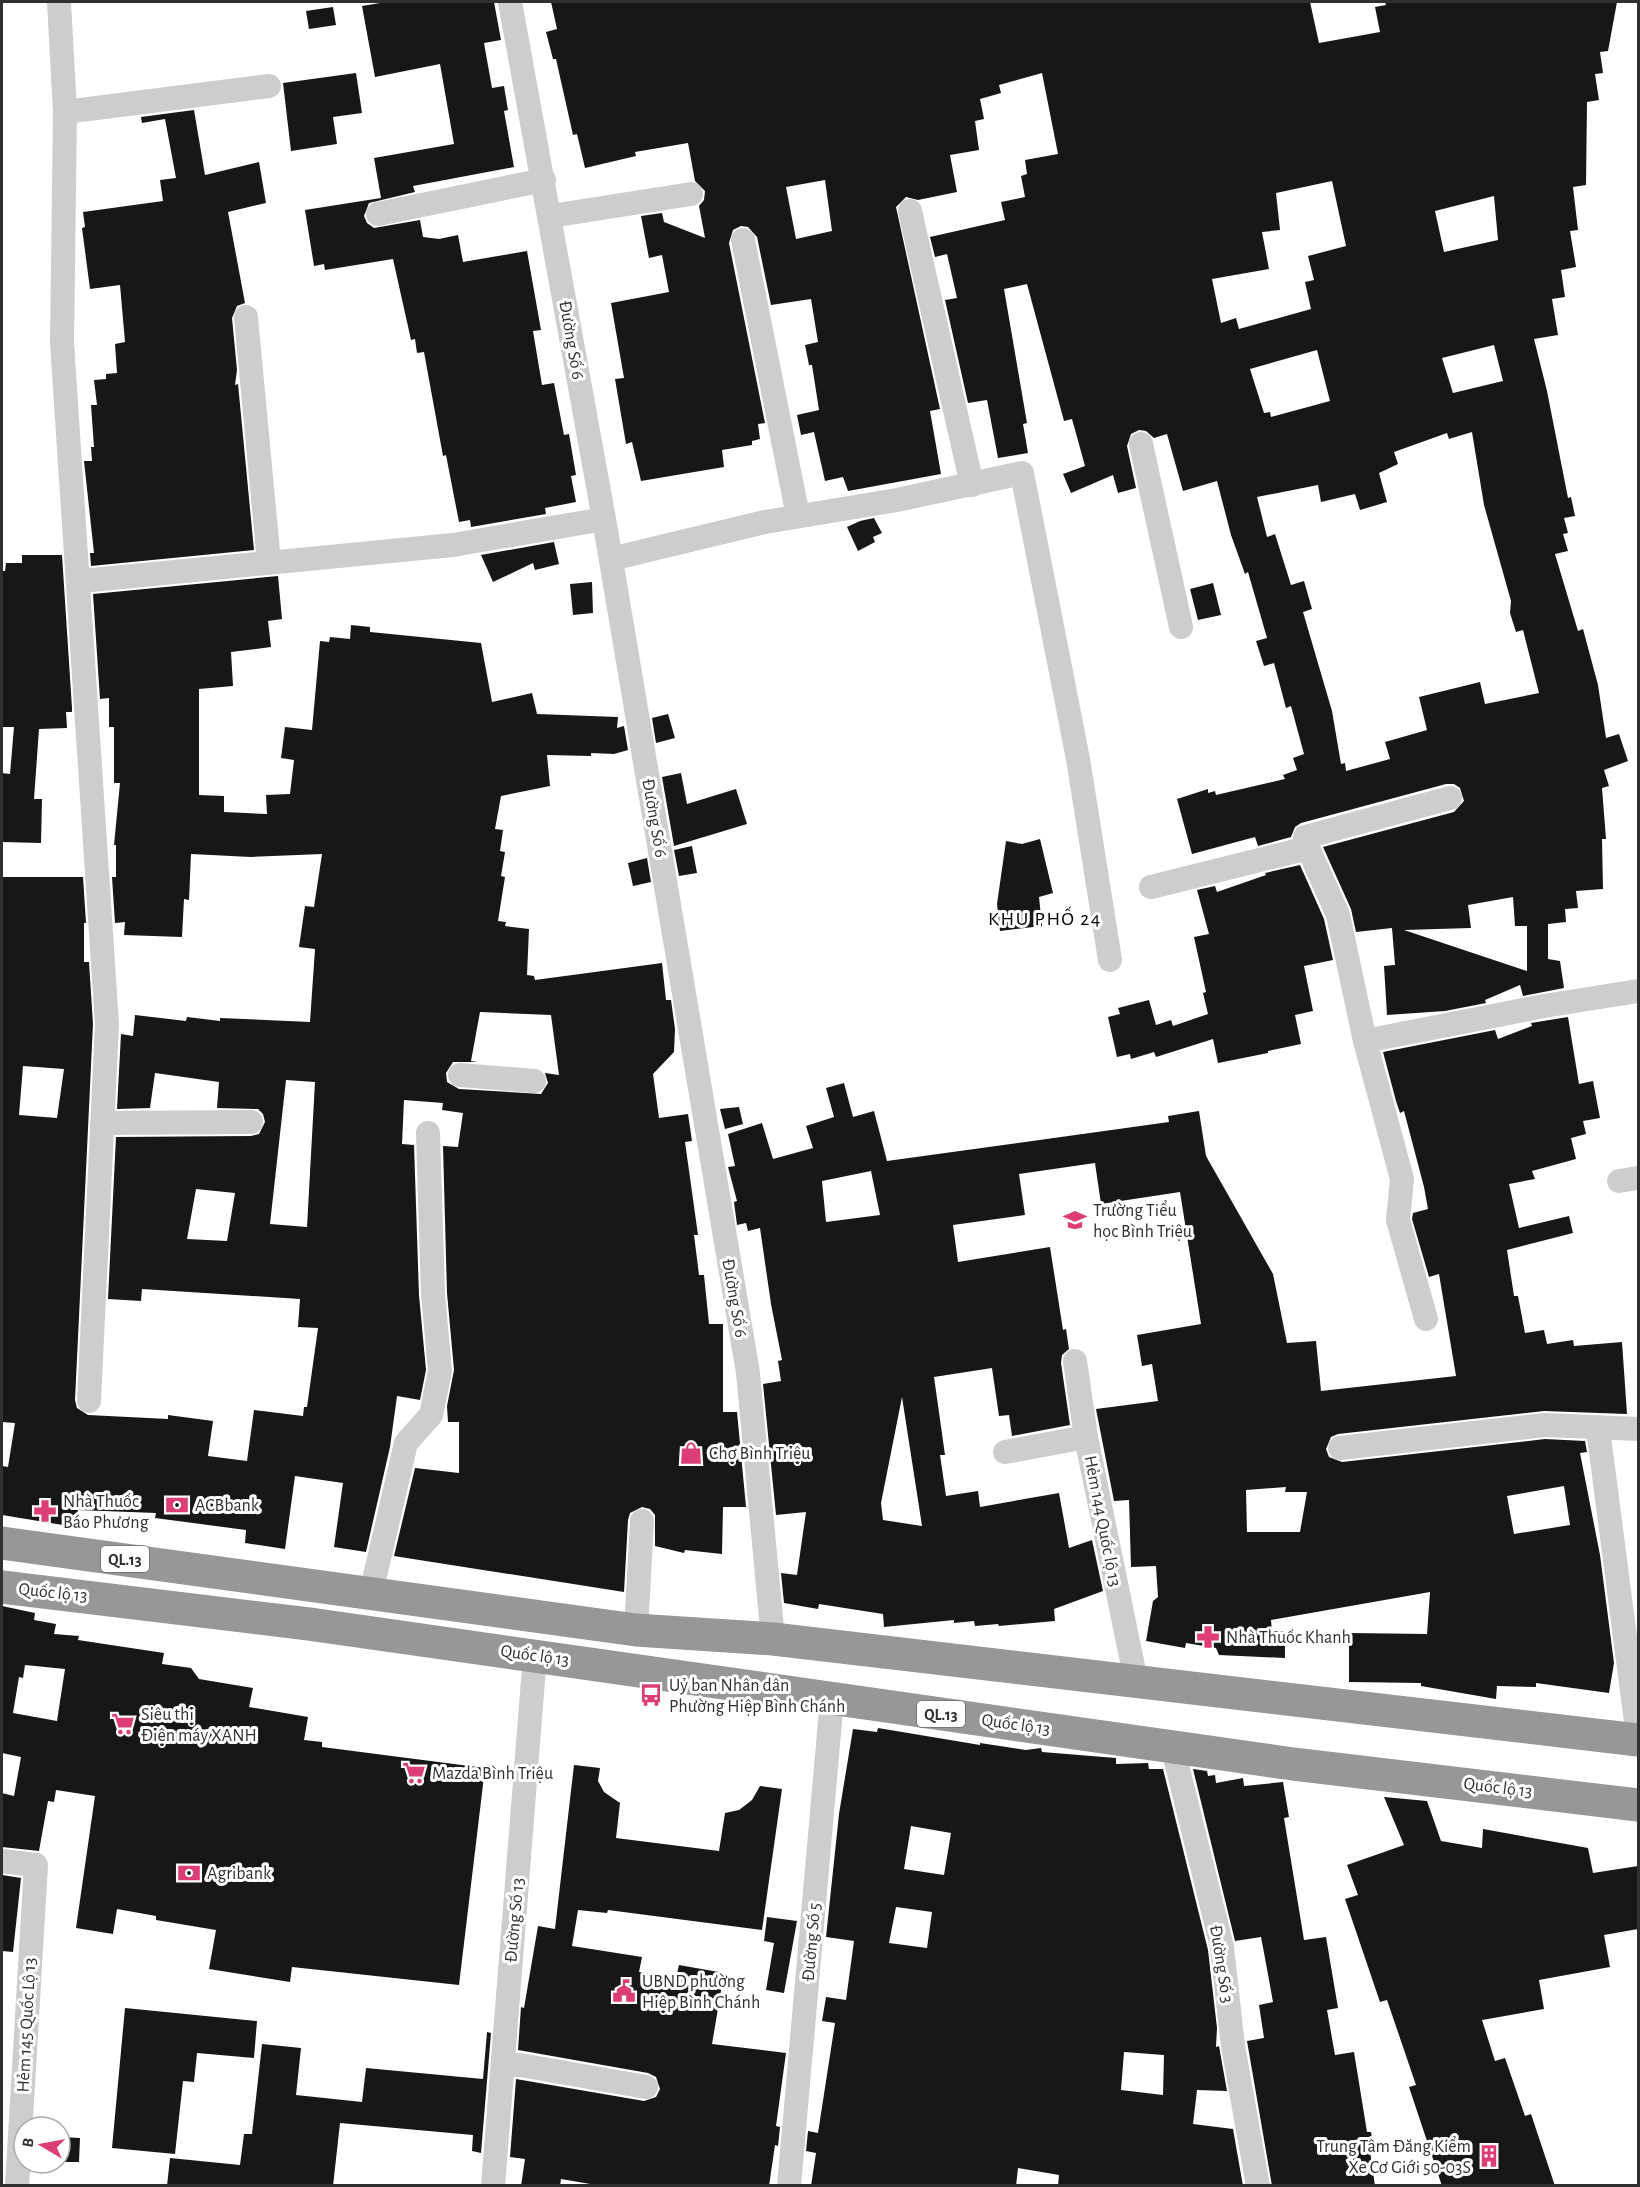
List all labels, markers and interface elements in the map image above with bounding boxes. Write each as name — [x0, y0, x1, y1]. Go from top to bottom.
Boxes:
street label: Đường Số 6 — [555, 299, 588, 381]
street label: Đường Số 6 — [638, 777, 671, 859]
district label: KHU PHỐ 24 — [988, 906, 1102, 929]
place label: Trường Tiểu học Bình Triệu — [1093, 1200, 1192, 1241]
school or university icon: Trường Tiểu học Bình Triệu — [1062, 1207, 1088, 1233]
street label: Đường Số 6 — [718, 1257, 751, 1339]
shop icon: Chợ Bình Triệu — [678, 1440, 704, 1466]
place label: Chợ Bình Triệu — [709, 1445, 811, 1463]
street label: Hẻm 144 Quốc lộ 13 — [1080, 1454, 1125, 1588]
place label: Nhà Thuốc Báo Phương — [63, 1492, 149, 1532]
bank icon: ACBbank — [164, 1492, 190, 1518]
place label: ACBbank — [195, 1497, 260, 1515]
pharmacy icon: Nhà Thuốc Báo Phương — [32, 1498, 58, 1524]
road number: QL.13 — [101, 1546, 149, 1572]
street label: Quốc lộ 13 — [18, 1579, 88, 1606]
pharmacy icon: Nhà Thuốc Khanh — [1195, 1624, 1221, 1650]
place label: Nhà Thuốc Khanh — [1226, 1628, 1351, 1647]
street label: Quốc lộ 13 — [499, 1641, 571, 1670]
place label: Uỷ ban Nhân dân Phường Hiệp Bình Chánh — [669, 1677, 845, 1716]
bus stop icon: Uỷ ban Nhân dân Phường Hiệp Bình Chánh — [638, 1682, 664, 1708]
road number: QL.13 — [917, 1701, 965, 1727]
place label: Siêu thị Điện máy XANH — [141, 1706, 257, 1745]
street label: Quốc lộ 13 — [980, 1710, 1052, 1739]
supermarket icon: Siêu thị Điện máy XANH — [110, 1711, 136, 1737]
supermarket icon: Mazda Bình Triệu — [401, 1760, 427, 1786]
place label: Mazda Bình Triệu — [432, 1765, 553, 1783]
street label: Quốc lộ 13 — [1462, 1774, 1533, 1801]
bank icon: Agribank — [176, 1860, 202, 1886]
place label: Agribank — [207, 1865, 272, 1883]
street label: Đường Số 13 — [501, 1877, 528, 1963]
street label: Đường Số 5 — [799, 1902, 824, 1982]
street label: Đường Số 3 — [1206, 1924, 1237, 2005]
street label: Hẻm 145 Quốc Lộ 13 — [13, 1957, 40, 2093]
place label: UBND phường Hiệp Bình Chánh — [642, 1973, 760, 2012]
public building icon: UBND phường Hiệp Bình Chánh — [611, 1978, 637, 2004]
north arrow — [12, 2115, 72, 2175]
place label: Trung Tâm Đăng Kiểm Xe Cơ Giới 50-03S — [1316, 2136, 1471, 2177]
text: B — [20, 2137, 37, 2149]
building icon: Trung Tâm Đăng Kiểm Xe Cơ Giới 50-03S — [1476, 2143, 1502, 2169]

